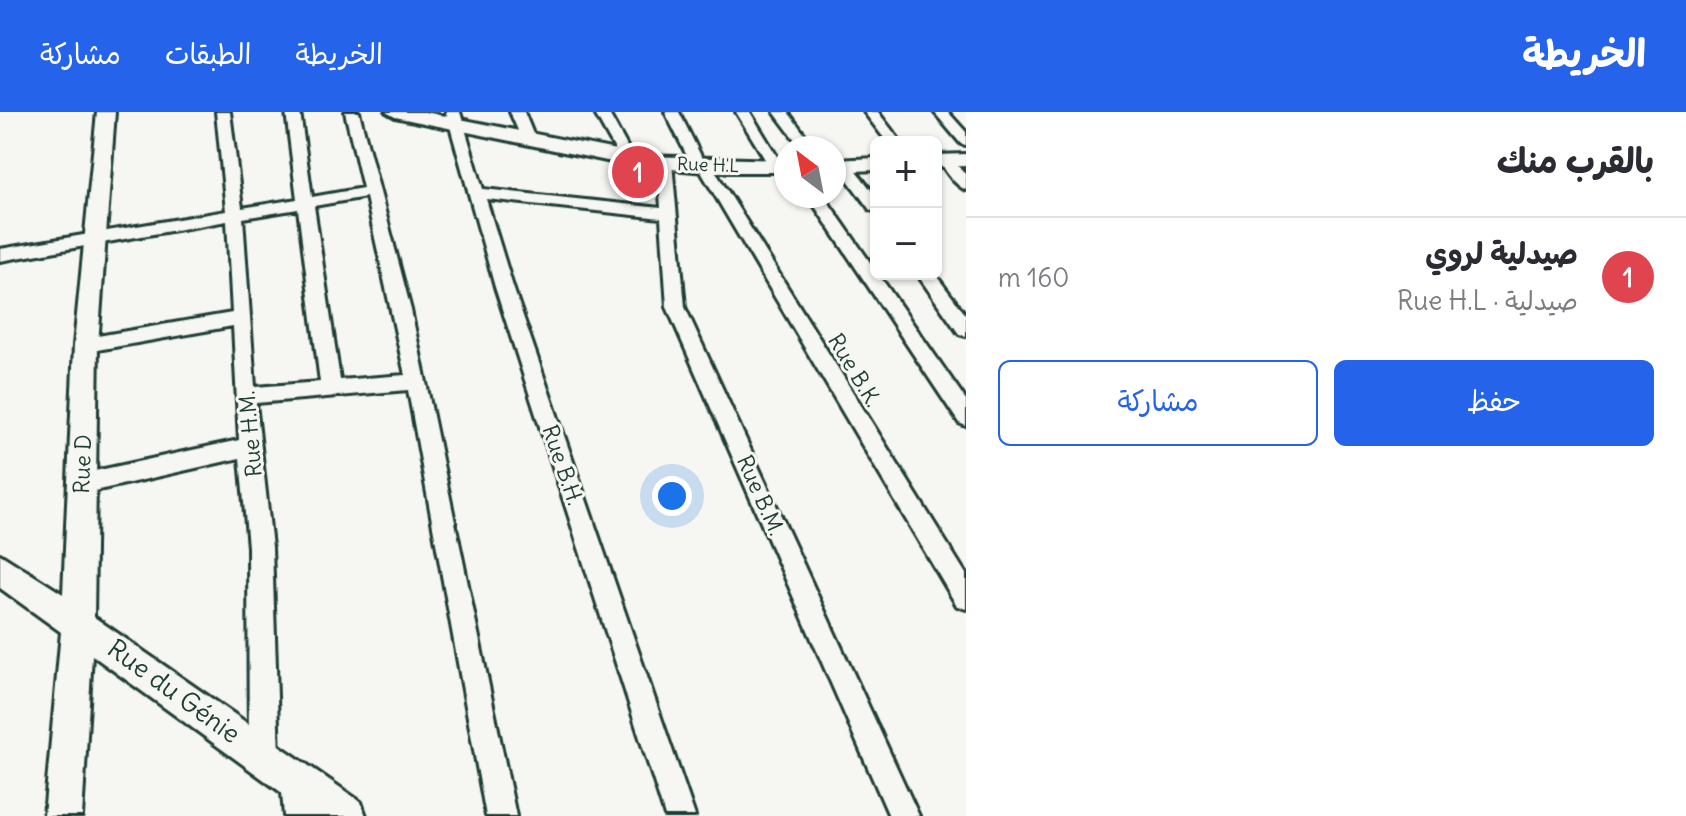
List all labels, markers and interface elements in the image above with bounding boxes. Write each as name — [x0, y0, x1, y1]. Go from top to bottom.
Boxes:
text: الخريطة — [1522, 30, 1646, 77]
text: مشاركة — [40, 36, 121, 72]
text: الطبقات — [165, 36, 251, 72]
text: الخريطة — [295, 36, 383, 72]
north arrow — [774, 136, 846, 208]
map controls — [870, 136, 942, 280]
button: + — [870, 136, 942, 208]
text: بالقرب منك — [1497, 139, 1654, 182]
pin: 1 — [612, 142, 664, 202]
street label: Rue H.L — [677, 152, 740, 177]
button: − — [870, 208, 942, 280]
text: صيدلية لروي — [1425, 234, 1578, 272]
text: 160 m — [998, 261, 1069, 294]
text: 1 — [1623, 261, 1633, 294]
text: صيدلية · Rue H.L — [1397, 284, 1578, 317]
street label: Rue B.K. — [822, 328, 888, 412]
button: مشاركة — [998, 360, 1318, 446]
button: حفظ — [1334, 360, 1654, 446]
street label: Rue H.M. — [232, 390, 268, 478]
street label: Rue B.H. — [536, 421, 590, 509]
street label: Rue D — [67, 434, 97, 494]
street label: Rue B.M. — [731, 450, 791, 540]
your location — [652, 476, 692, 516]
street label: Rue du Génie — [101, 631, 247, 750]

